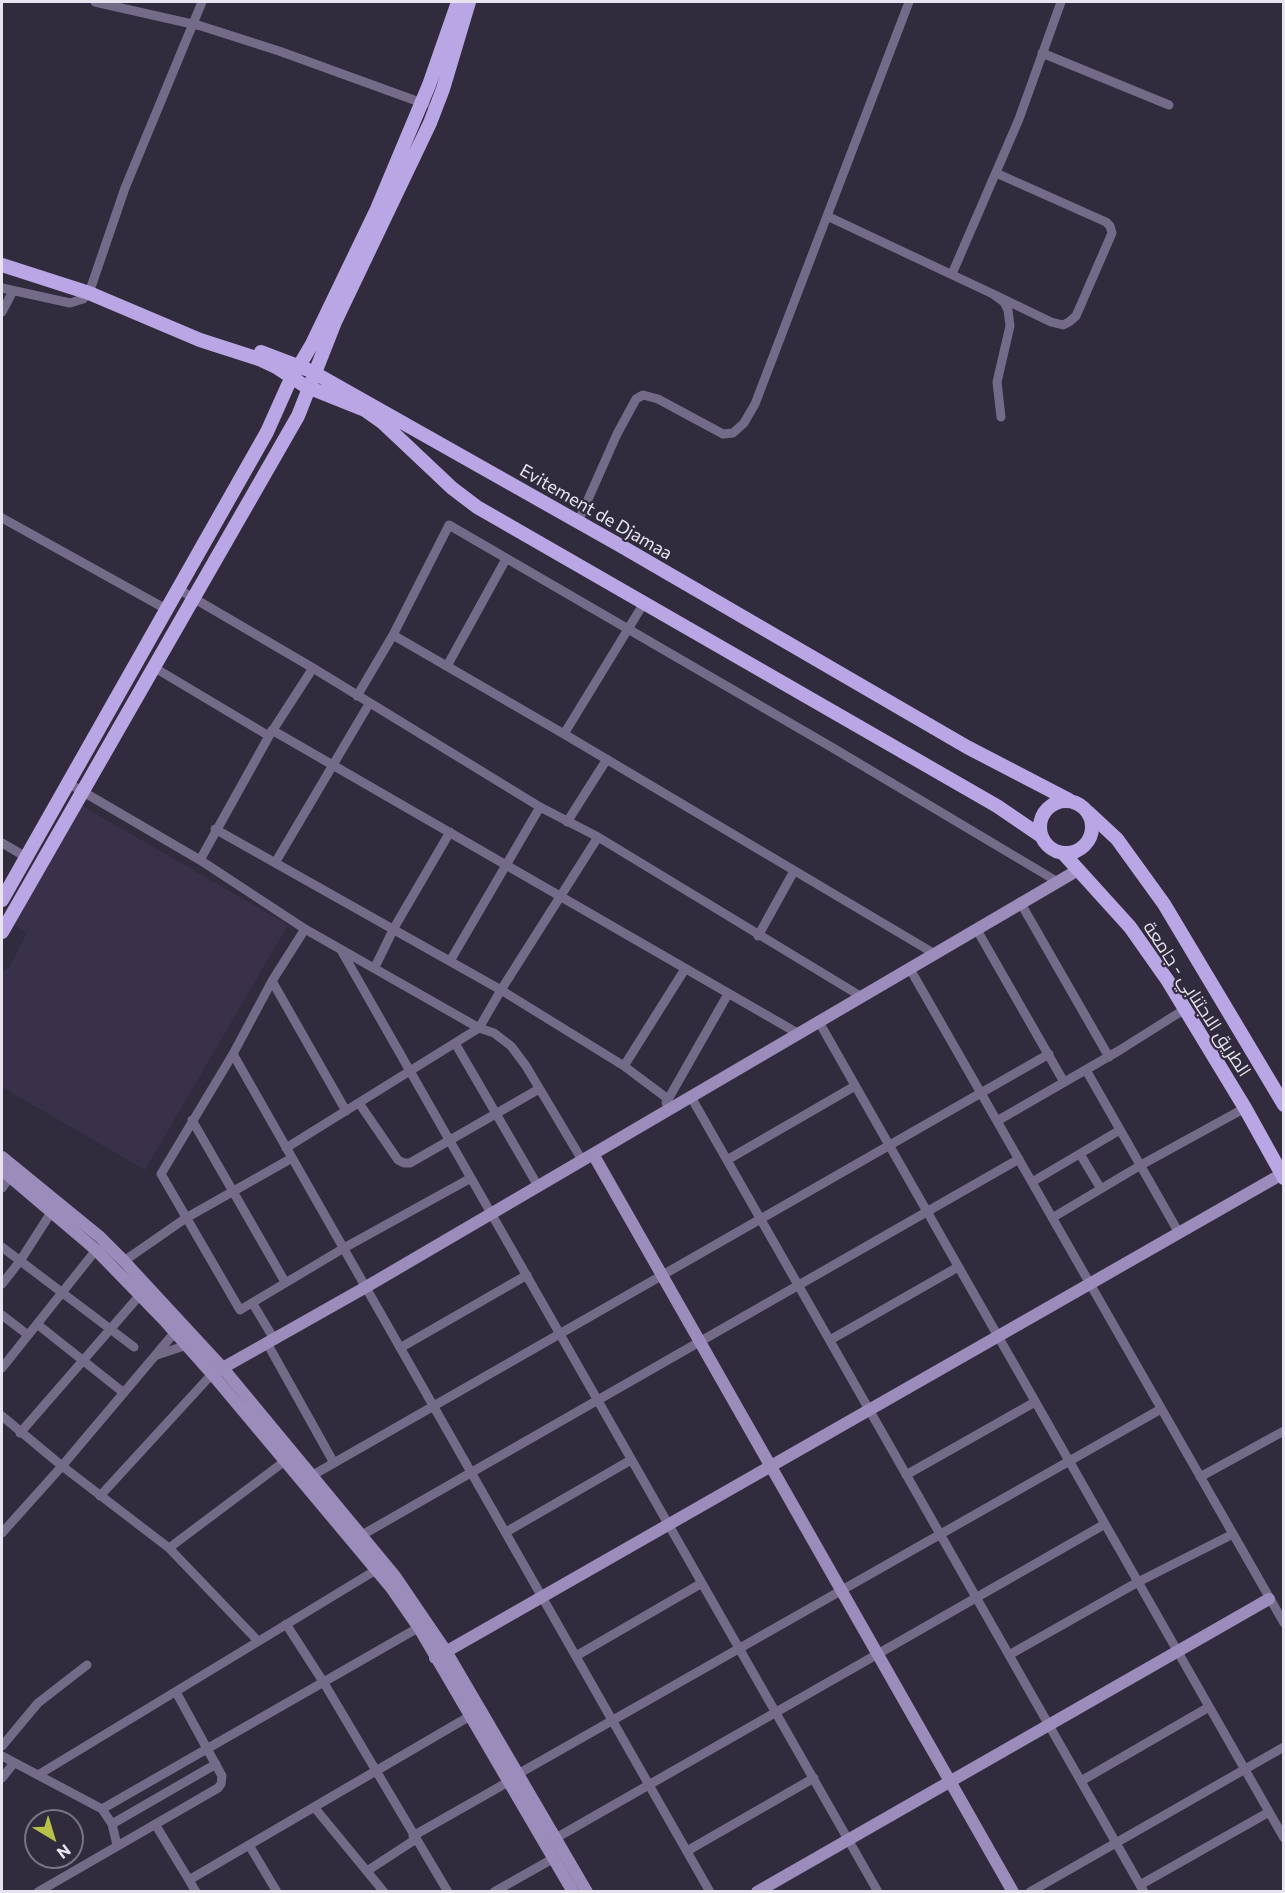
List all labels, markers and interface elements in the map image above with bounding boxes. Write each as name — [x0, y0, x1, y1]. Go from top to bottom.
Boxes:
street label: Evitement de Djamaa — [516, 460, 676, 564]
street label: الطريق الاجتنابي - جامعة — [1139, 917, 1255, 1081]
north arrow — [24, 1809, 84, 1869]
text: N — [54, 1841, 75, 1863]

